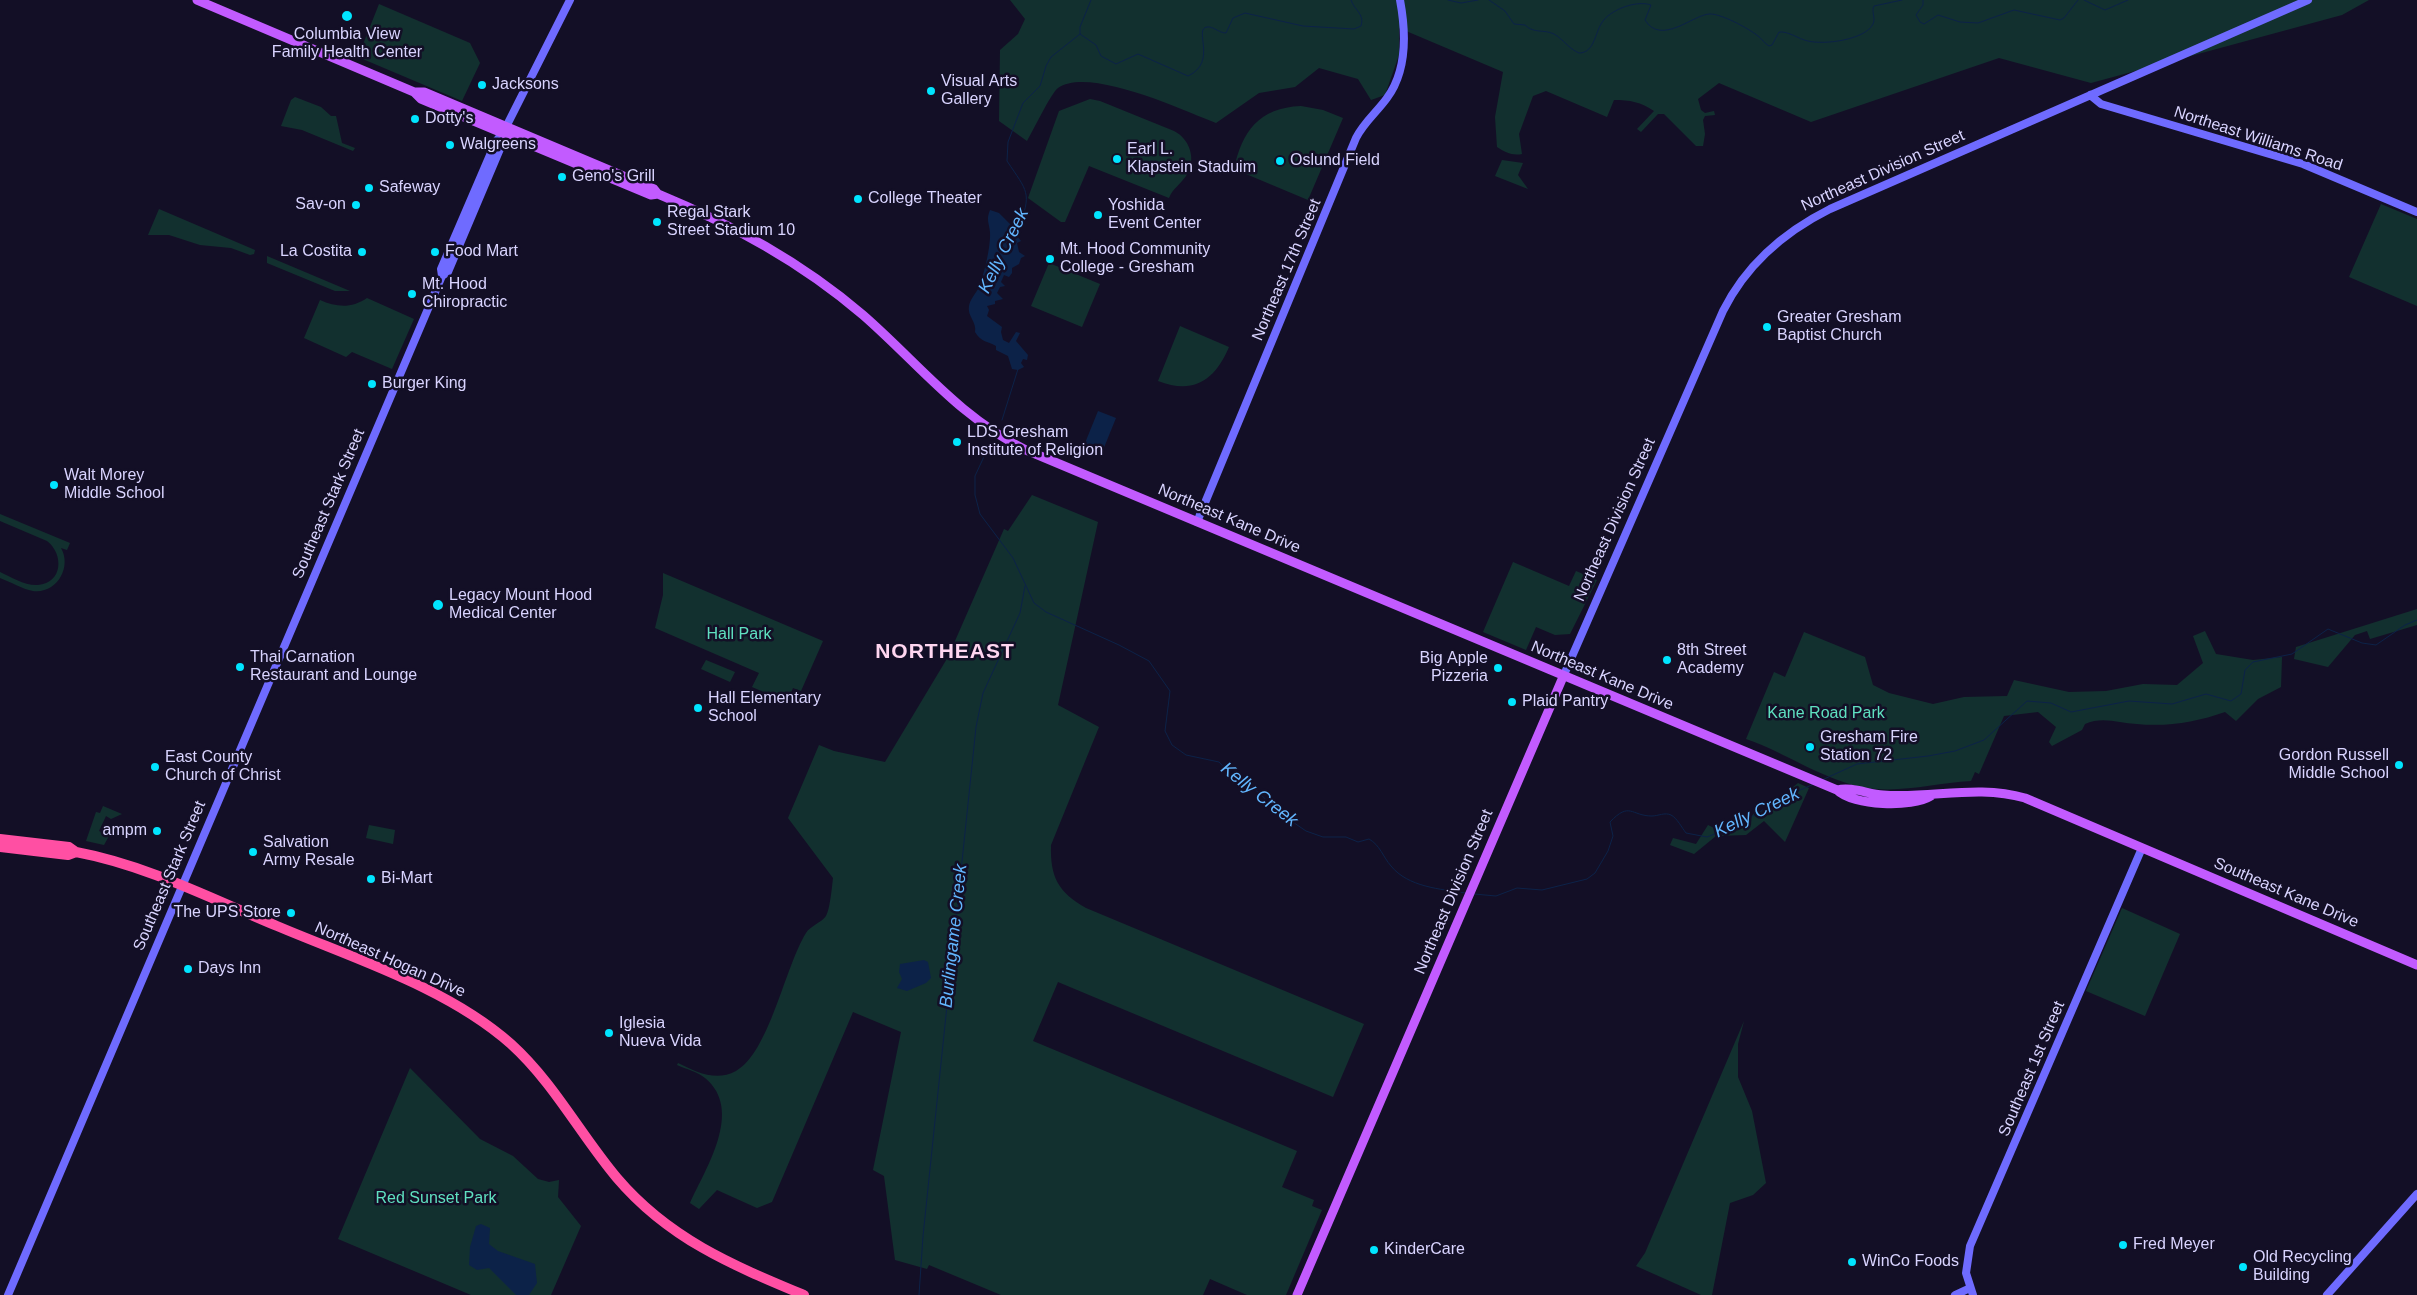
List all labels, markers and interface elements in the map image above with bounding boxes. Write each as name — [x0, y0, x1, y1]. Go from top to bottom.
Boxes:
marker: Columbia View Family Health Center — [340, 9, 354, 23]
place label: Columbia View Family Health Center — [272, 25, 422, 63]
place label: Visual Arts Gallery — [941, 72, 1017, 110]
place label: Jacksons — [492, 75, 559, 95]
marker: Jacksons — [476, 79, 488, 91]
marker: Visual Arts Gallery — [925, 85, 937, 97]
street label: Northeast Williams Road — [2171, 103, 2345, 175]
place label: Dotty's — [425, 109, 473, 129]
marker: Dotty's — [409, 113, 421, 125]
street label: Northeast Division Street — [1798, 126, 1968, 216]
place label: Walgreens — [460, 135, 536, 155]
marker: Walgreens — [444, 139, 456, 151]
place label: Earl L. Klapstein Staduim — [1127, 140, 1256, 178]
place label: Oslund Field — [1290, 151, 1380, 171]
marker: Earl L. Klapstein Staduim — [1111, 153, 1123, 165]
marker: Oslund Field — [1274, 155, 1286, 167]
place label: Geno's Grill — [572, 167, 655, 187]
marker: Geno's Grill — [556, 171, 568, 183]
place label: Safeway — [379, 178, 440, 198]
marker: Safeway — [363, 182, 375, 194]
place label: College Theater — [868, 189, 982, 209]
marker: College Theater — [852, 193, 864, 205]
place label: Sav-on — [295, 195, 346, 215]
place label: Yoshida Event Center — [1108, 196, 1201, 234]
street label: Northeast 17th Street — [1248, 196, 1326, 344]
marker: Sav-on — [350, 199, 362, 211]
place label: Regal Stark Street Stadium 10 — [667, 203, 795, 241]
water label: Kelly Creek — [974, 205, 1034, 297]
marker: Yoshida Event Center — [1092, 209, 1104, 221]
marker: Regal Stark Street Stadium 10 — [651, 216, 663, 228]
place label: Mt. Hood Community College - Gresham — [1060, 240, 1210, 278]
place label: La Costita — [280, 242, 352, 262]
place label: Food Mart — [445, 242, 518, 262]
marker: La Costita — [356, 246, 368, 258]
marker: Food Mart — [429, 246, 441, 258]
marker: Mt. Hood Community College - Gresham — [1044, 253, 1056, 265]
place label: Mt. Hood Chiropractic — [422, 275, 507, 313]
marker: Mt. Hood Chiropractic — [406, 288, 418, 300]
place label: Greater Gresham Baptist Church — [1777, 308, 1901, 346]
marker: Greater Gresham Baptist Church — [1761, 321, 1773, 333]
place label: Burger King — [382, 374, 466, 394]
marker: Burger King — [366, 378, 378, 390]
place label: LDS Gresham Institute of Religion — [967, 423, 1103, 461]
street label: Southeast Stark Street — [289, 426, 369, 582]
street label: Northeast Division Street — [1570, 435, 1660, 605]
marker: LDS Gresham Institute of Religion — [951, 436, 963, 448]
place label: Walt Morey Middle School — [64, 466, 165, 504]
marker: Walt Morey Middle School — [48, 479, 60, 491]
street label: Northeast Kane Drive — [1155, 480, 1303, 558]
place label: Legacy Mount Hood Medical Center — [449, 586, 592, 624]
marker: Legacy Mount Hood Medical Center — [431, 598, 445, 612]
park label: Hall Park — [707, 625, 771, 645]
street label: Northeast Kane Drive — [1528, 637, 1676, 715]
district label: NORTHEAST — [874, 639, 1016, 665]
place label: 8th Street Academy — [1677, 641, 1746, 679]
place label: Thai Carnation Restaurant and Lounge — [250, 648, 417, 686]
place label: Big Apple Pizzeria — [1420, 649, 1488, 687]
marker: 8th Street Academy — [1661, 654, 1673, 666]
marker: Thai Carnation Restaurant and Lounge — [234, 661, 246, 673]
marker: Big Apple Pizzeria — [1492, 662, 1504, 674]
place label: Hall Elementary School — [708, 689, 821, 727]
place label: Plaid Pantry — [1522, 692, 1608, 712]
marker: Plaid Pantry — [1506, 696, 1518, 708]
marker: Hall Elementary School — [692, 702, 704, 714]
park label: Kane Road Park — [1767, 704, 1885, 724]
place label: Gresham Fire Station 72 — [1820, 728, 1918, 766]
marker: Gresham Fire Station 72 — [1804, 741, 1816, 753]
place label: Gordon Russell Middle School — [2279, 746, 2389, 784]
place label: East County Church of Christ — [165, 748, 281, 786]
water label: Kelly Creek — [1216, 758, 1302, 832]
marker: Gordon Russell Middle School — [2393, 759, 2405, 771]
marker: East County Church of Christ — [149, 761, 161, 773]
water label: Kelly Creek — [1711, 783, 1803, 843]
street label: Southeast Stark Street — [130, 798, 210, 954]
street label: Northeast Division Street — [1411, 807, 1497, 977]
place label: ampm — [103, 821, 147, 841]
marker: ampm — [151, 825, 163, 837]
place label: Salvation Army Resale — [263, 833, 355, 871]
marker: Salvation Army Resale — [247, 846, 259, 858]
street label: Southeast Kane Drive — [2211, 854, 2361, 932]
water label: Burlingame Creek — [936, 863, 972, 1009]
place label: Bi-Mart — [381, 869, 433, 889]
marker: Bi-Mart — [365, 873, 377, 885]
place label: The UPS Store — [173, 903, 281, 923]
marker: The UPS Store — [285, 907, 297, 919]
street label: Northeast Hogan Drive — [312, 918, 468, 1002]
place label: Days Inn — [198, 959, 261, 979]
marker: Days Inn — [182, 963, 194, 975]
street label: Southeast 1st Street — [1995, 999, 2069, 1139]
place label: Iglesia Nueva Vida — [619, 1014, 701, 1052]
marker: Iglesia Nueva Vida — [603, 1027, 615, 1039]
park label: Red Sunset Park — [376, 1189, 496, 1209]
place label: Fred Meyer — [2133, 1235, 2215, 1255]
marker: Fred Meyer — [2117, 1239, 2129, 1251]
place label: KinderCare — [1384, 1240, 1465, 1260]
marker: KinderCare — [1368, 1244, 1380, 1256]
place label: Old Recycling Building — [2253, 1248, 2352, 1286]
place label: WinCo Foods — [1862, 1252, 1959, 1272]
marker: WinCo Foods — [1846, 1256, 1858, 1268]
marker: Old Recycling Building — [2237, 1261, 2249, 1273]

